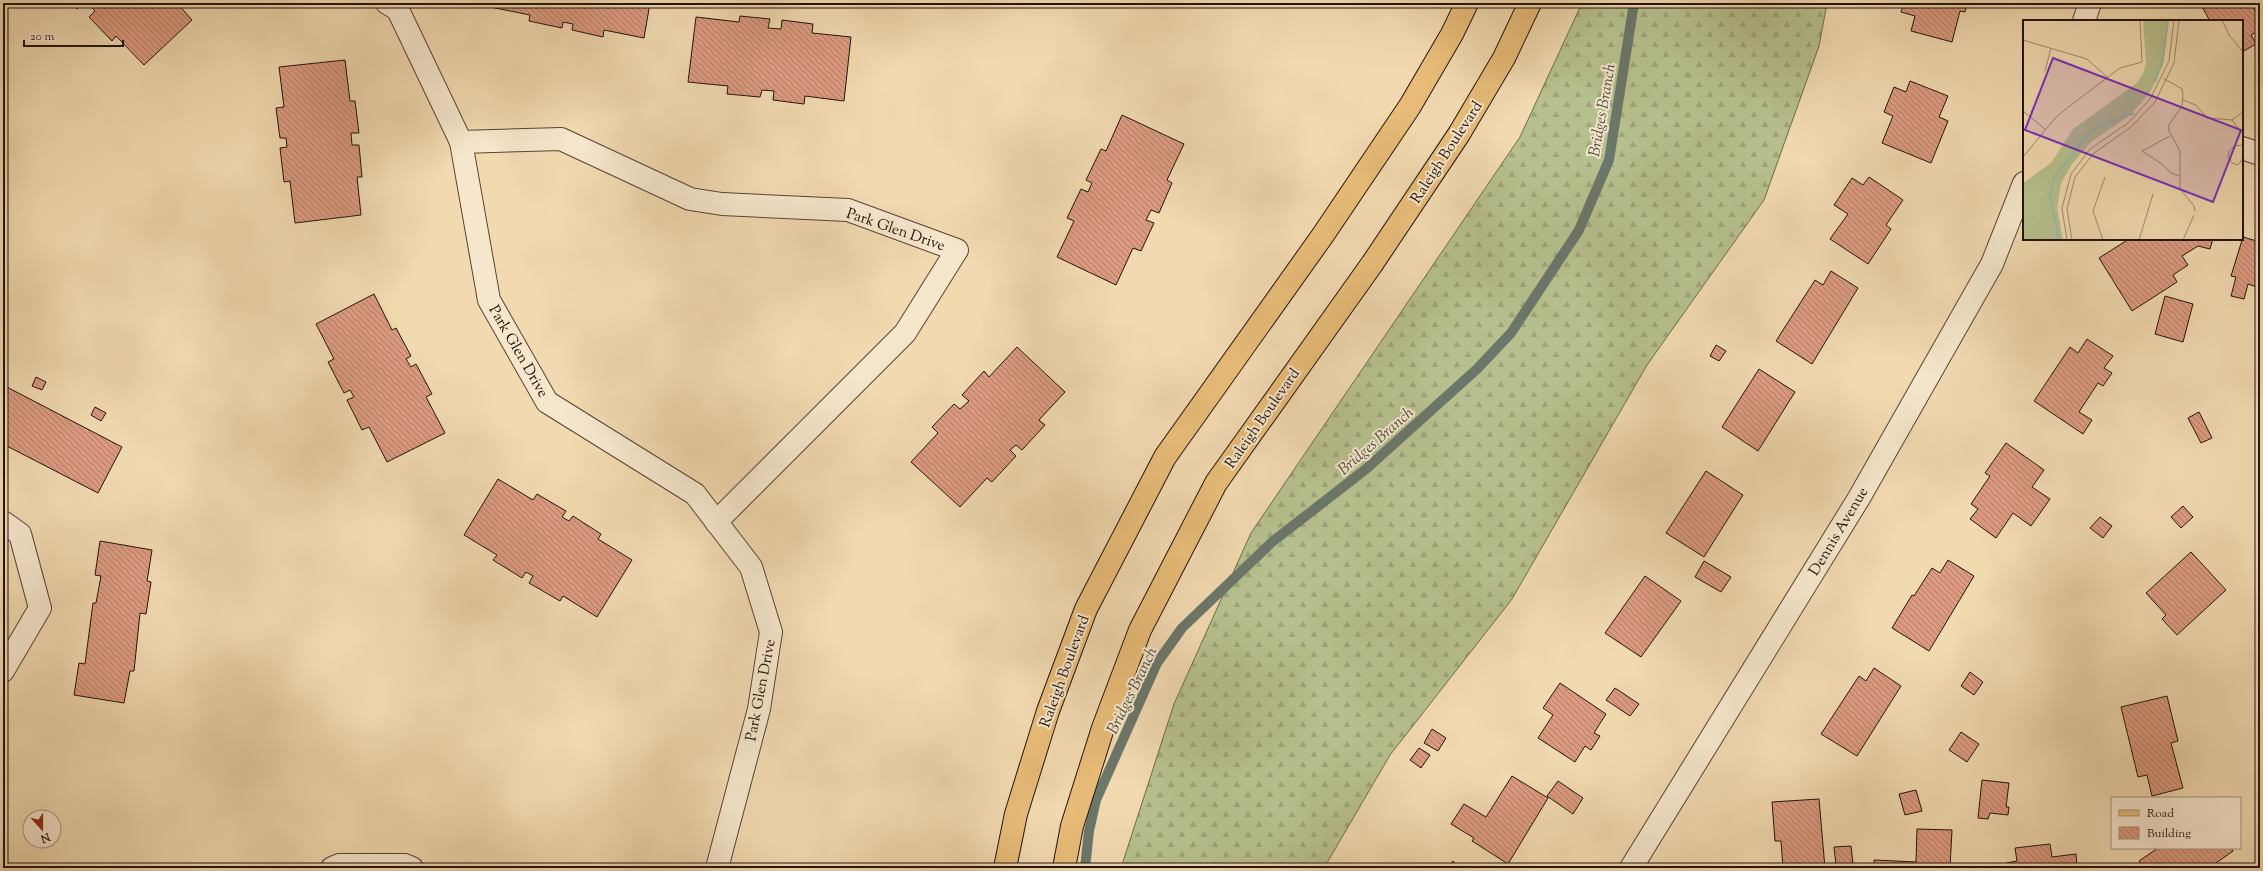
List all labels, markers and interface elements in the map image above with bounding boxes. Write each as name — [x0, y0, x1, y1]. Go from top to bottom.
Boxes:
inset map — [2023, 20, 2243, 240]
scale bar — [24, 22, 123, 48]
text: 20 m — [30, 28, 55, 46]
water label: Bridges Branch — [1584, 62, 1623, 159]
street label: Raleigh Boulevard — [1406, 97, 1488, 208]
street label: Park Glen Drive — [843, 204, 948, 257]
street label: Park Glen Drive — [483, 302, 553, 402]
street label: Raleigh Boulevard — [1221, 364, 1306, 473]
water label: Bridges Branch — [1334, 402, 1420, 481]
street label: Dennis Avenue — [1805, 483, 1874, 580]
street label: Raleigh Boulevard — [1035, 612, 1096, 731]
street label: Park Glen Drive — [741, 638, 782, 743]
water label: Bridges Branch — [1102, 644, 1164, 738]
legend — [2111, 797, 2241, 849]
text: Road — [2147, 805, 2174, 823]
north arrow — [22, 809, 62, 849]
text: Building — [2147, 825, 2191, 843]
text: N — [38, 828, 53, 847]

